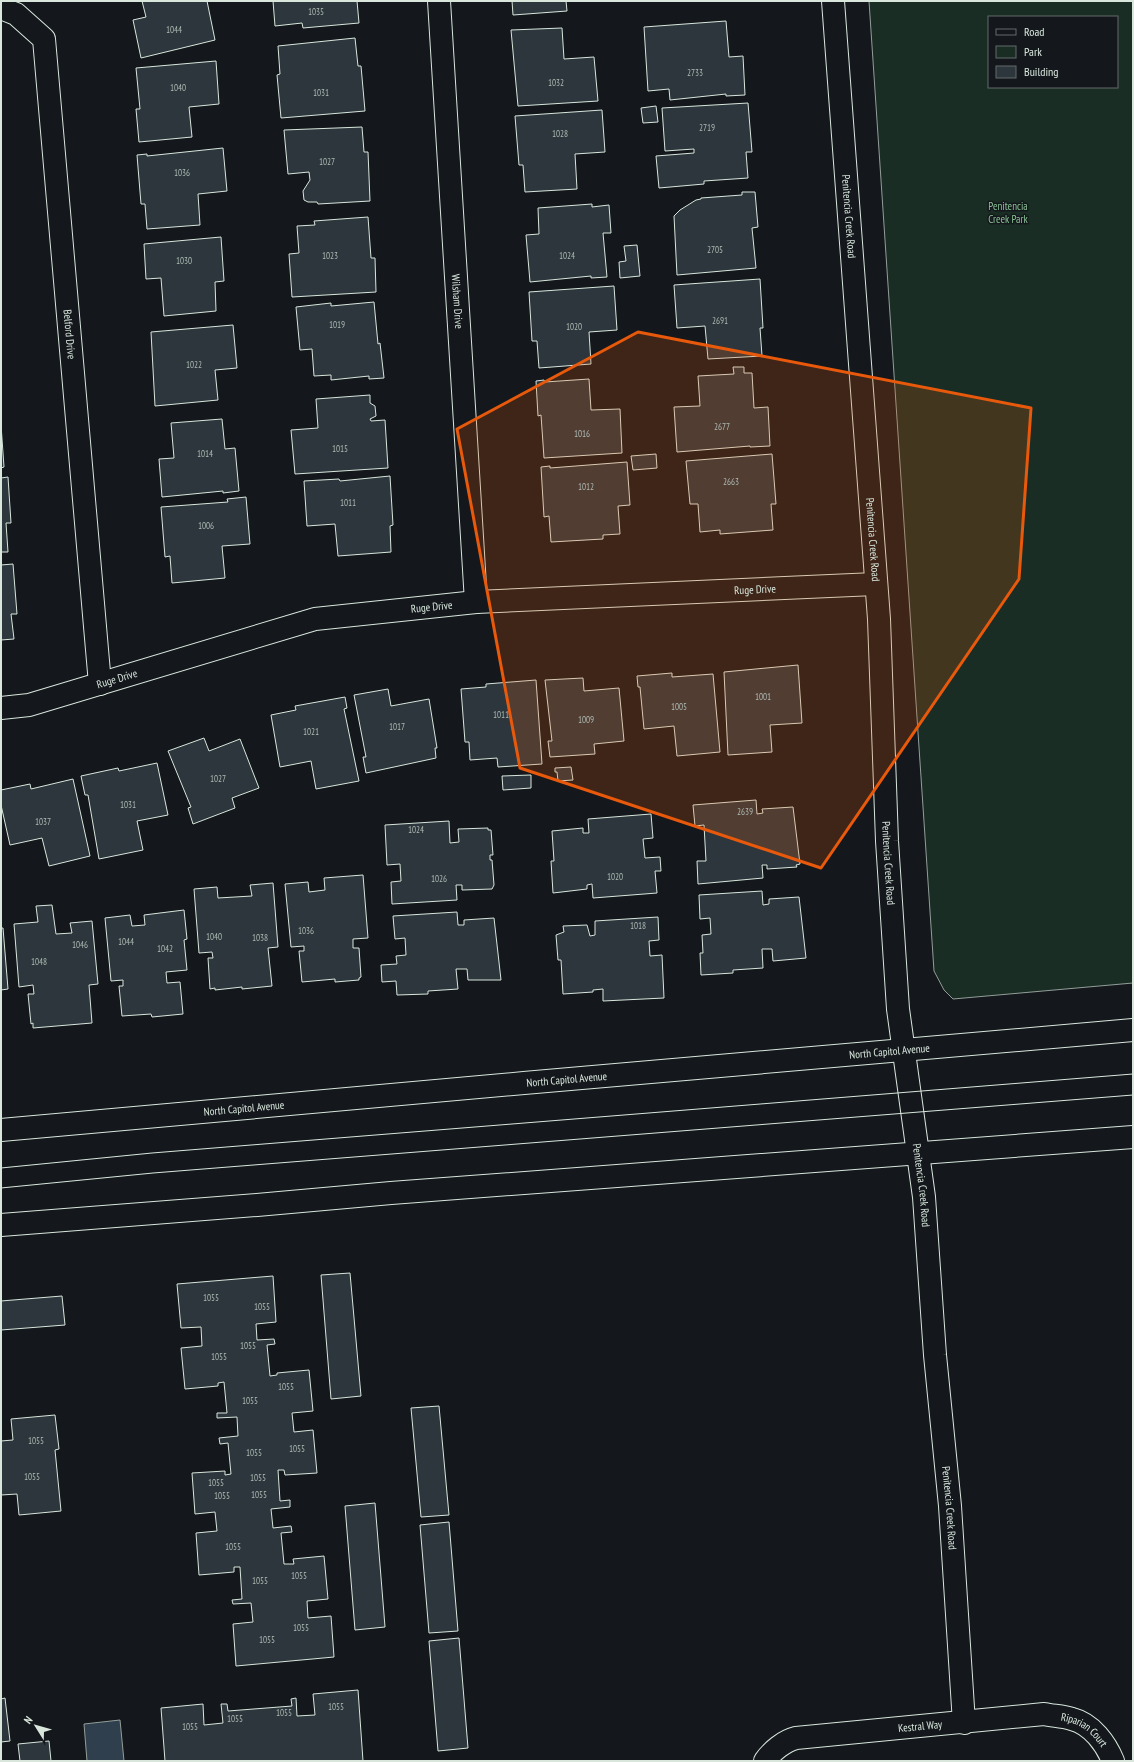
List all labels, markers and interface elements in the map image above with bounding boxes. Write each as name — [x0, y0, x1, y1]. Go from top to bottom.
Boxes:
house number: 1035 — [308, 6, 324, 17]
legend — [988, 16, 1118, 88]
house number: 1044 — [166, 24, 182, 35]
text: Road — [1024, 24, 1044, 39]
text: Park — [1024, 44, 1042, 59]
text: Building — [1024, 64, 1059, 79]
house number: 2733 — [687, 67, 703, 78]
house number: 1032 — [548, 77, 564, 88]
house number: 1040 — [170, 82, 186, 93]
house number: 1031 — [313, 87, 329, 98]
house number: 2719 — [699, 122, 715, 133]
house number: 1028 — [552, 128, 568, 139]
house number: 1027 — [319, 156, 335, 167]
house number: 1036 — [174, 167, 190, 178]
street label: Penitencia Creek Road — [839, 174, 859, 259]
park label: Penitencia Creek Park — [988, 199, 1029, 226]
house number: 2705 — [707, 244, 723, 255]
house number: 1023 — [322, 250, 338, 261]
house number: 1024 — [559, 250, 575, 261]
house number: 1030 — [176, 255, 192, 266]
street label: Wilsham Drive — [449, 274, 466, 330]
street label: Belford Drive — [60, 309, 79, 360]
house number: 2691 — [712, 315, 728, 326]
house number: 1019 — [329, 319, 345, 330]
house number: 1020 — [566, 321, 582, 332]
house number: 1022 — [186, 359, 202, 370]
house number: 2677 — [714, 421, 730, 432]
house number: 1016 — [574, 428, 590, 439]
house number: 1015 — [332, 443, 348, 454]
house number: 1014 — [197, 448, 213, 459]
house number: 2663 — [723, 476, 739, 487]
house number: 1012 — [578, 481, 594, 492]
house number: 1011 — [340, 497, 356, 508]
street label: Penitencia Creek Road — [863, 497, 883, 582]
house number: 1006 — [198, 520, 214, 531]
street label: Ruge Drive — [734, 581, 777, 597]
street label: Ruge Drive — [410, 597, 453, 616]
street label: Ruge Drive — [95, 666, 139, 691]
house number: 1001 — [755, 691, 771, 702]
house number: 1005 — [671, 701, 687, 712]
house number: 1011 — [493, 709, 509, 720]
house number: 1009 — [578, 714, 594, 725]
house number: 1017 — [389, 721, 405, 732]
house number: 1021 — [303, 726, 319, 737]
house number: 1027 — [210, 773, 226, 784]
house number: 1031 — [120, 799, 136, 810]
house number: 2639 — [737, 806, 753, 817]
house number: 1037 — [35, 816, 51, 827]
street label: Penitencia Creek Road — [879, 821, 898, 906]
house number: 1024 — [408, 824, 424, 835]
house number: 1020 — [607, 871, 623, 882]
house number: 1026 — [431, 873, 447, 884]
house number: 1018 — [630, 920, 646, 931]
house number: 1036 — [298, 925, 314, 936]
house number: 1040 — [206, 931, 222, 942]
house number: 1038 — [252, 932, 268, 943]
house number: 1044 — [118, 936, 134, 947]
house number: 1046 — [72, 939, 88, 950]
house number: 1042 — [157, 943, 173, 954]
house number: 1048 — [31, 956, 47, 967]
street label: North Capitol Avenue — [849, 1041, 931, 1062]
street label: North Capitol Avenue — [526, 1069, 608, 1090]
street label: North Capitol Avenue — [203, 1098, 285, 1119]
street label: Penitencia Creek Road — [910, 1143, 933, 1228]
house number: 1055 — [203, 1292, 219, 1303]
house number: 1055 — [254, 1301, 270, 1312]
house number: 1055 — [240, 1340, 256, 1351]
house number: 1055 — [211, 1351, 227, 1362]
house number: 1055 — [278, 1381, 294, 1392]
house number: 1055 — [242, 1395, 258, 1406]
house number: 1055 — [28, 1435, 44, 1446]
house number: 1055 — [289, 1443, 305, 1454]
house number: 1055 — [246, 1447, 262, 1458]
street label: Penitencia Creek Road — [939, 1465, 960, 1550]
house number: 1055 — [24, 1471, 40, 1482]
house number: 1055 — [250, 1472, 266, 1483]
house number: 1055 — [208, 1477, 224, 1488]
house number: 1055 — [251, 1489, 267, 1500]
house number: 1055 — [214, 1490, 230, 1501]
house number: 1055 — [225, 1541, 241, 1552]
house number: 1055 — [291, 1570, 307, 1581]
house number: 1055 — [252, 1575, 268, 1586]
house number: 1055 — [293, 1622, 309, 1633]
house number: 1055 — [259, 1634, 275, 1645]
house number: 1055 — [328, 1701, 344, 1712]
north arrow — [16, 1706, 56, 1746]
house number: 1055 — [276, 1707, 292, 1718]
street label: Riparian Court — [1060, 1710, 1111, 1749]
text: N — [21, 1713, 35, 1727]
house number: 1055 — [227, 1713, 243, 1724]
street label: Kestral Way — [898, 1717, 944, 1735]
house number: 1055 — [182, 1721, 198, 1732]

